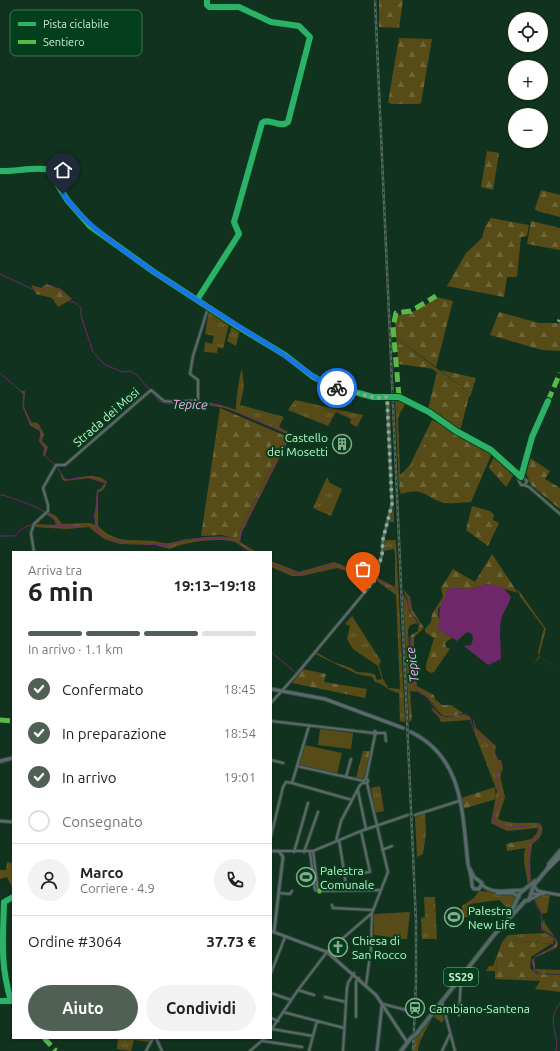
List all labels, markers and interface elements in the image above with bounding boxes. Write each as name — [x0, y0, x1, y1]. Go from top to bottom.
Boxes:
legend — [10, 10, 142, 56]
map controls — [508, 12, 548, 148]
button: locate — [508, 12, 548, 52]
text: Pista ciclabile — [43, 18, 109, 30]
text: Sentiero — [43, 36, 85, 48]
button: + — [508, 60, 548, 100]
button: − — [508, 108, 548, 148]
pin — [46, 153, 80, 194]
icon: home — [52, 159, 74, 181]
courier — [317, 368, 357, 408]
icon: bike — [326, 377, 348, 399]
street label: Strada dei Mosi — [71, 385, 141, 449]
water label: Tepice — [172, 397, 208, 411]
place label: Castello dei Mosetti — [267, 431, 328, 458]
building icon: Castello dei Mosetti — [331, 433, 353, 455]
pin — [346, 552, 380, 593]
icon: bag — [352, 558, 374, 580]
text: Arriva tra — [28, 563, 82, 577]
text: 6 min — [28, 577, 94, 606]
text: 19:13–19:18 — [173, 577, 256, 594]
text: In arrivo · 1.1 km — [28, 642, 123, 656]
water label: Tepice — [403, 646, 421, 683]
icon: check — [28, 678, 50, 700]
text: Confermato — [62, 681, 143, 698]
text: 18:45 — [223, 682, 256, 696]
icon: check — [28, 722, 50, 744]
text: In preparazione — [62, 725, 167, 742]
text: 18:54 — [223, 726, 256, 740]
icon: check — [28, 766, 50, 788]
text: In arrivo — [62, 769, 117, 786]
text: 19:01 — [223, 770, 256, 784]
text: Consegnato — [62, 813, 143, 830]
button: person — [28, 859, 70, 901]
button: phone — [214, 859, 256, 901]
text: Marco — [80, 864, 124, 881]
place label: Palestra Comunale — [320, 864, 374, 891]
sports icon: Palestra Comunale — [295, 866, 317, 888]
text: Corriere · 4.9 — [80, 881, 155, 895]
place label: Palestra New Life — [468, 904, 515, 931]
sports icon: Palestra New Life — [443, 906, 465, 928]
text: Ordine #3064 — [28, 933, 122, 950]
text: 37.73 € — [206, 933, 256, 950]
place label: Chiesa di San Rocco — [352, 934, 407, 961]
church icon: Chiesa di San Rocco — [327, 936, 349, 958]
road number: SS29 — [444, 968, 478, 986]
button: Aiuto — [28, 985, 138, 1031]
button: Condividi — [146, 985, 256, 1031]
station icon: Cambiano-Santena — [404, 997, 426, 1019]
place label: Cambiano-Santena — [429, 1002, 530, 1015]

